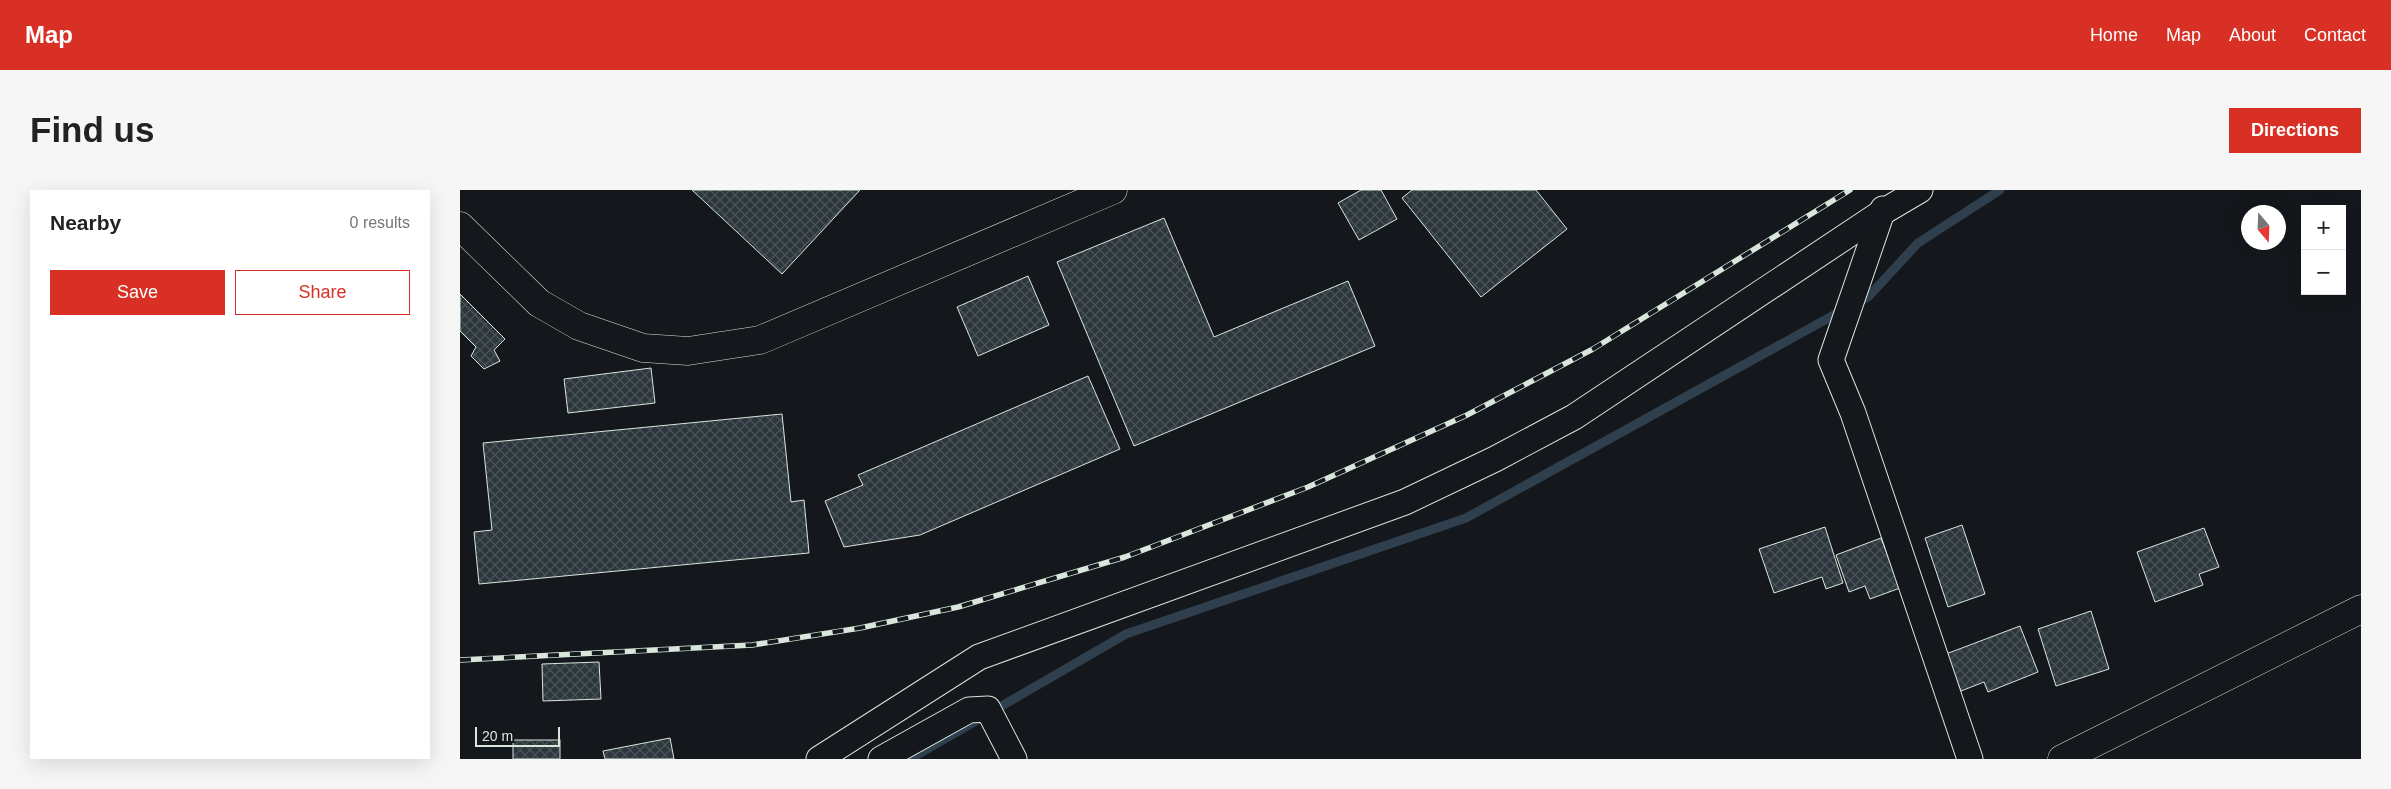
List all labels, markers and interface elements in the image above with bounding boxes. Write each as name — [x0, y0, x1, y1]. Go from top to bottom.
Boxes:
text: Map — [25, 21, 73, 48]
text: Home — [2090, 25, 2138, 45]
text: Map — [2166, 25, 2201, 45]
text: About — [2229, 25, 2276, 45]
text: Contact — [2304, 25, 2366, 45]
button: Directions — [2229, 108, 2361, 153]
text: Find us — [30, 110, 154, 149]
north arrow — [2241, 205, 2286, 250]
map controls — [2301, 205, 2346, 295]
button: + — [2301, 205, 2346, 250]
text: Nearby — [50, 211, 121, 234]
text: 0 results — [350, 214, 410, 231]
button: − — [2301, 250, 2346, 295]
button: Save — [50, 270, 225, 315]
button: Share — [235, 270, 410, 315]
scale bar — [475, 724, 560, 747]
text: 20 m — [482, 728, 513, 744]

